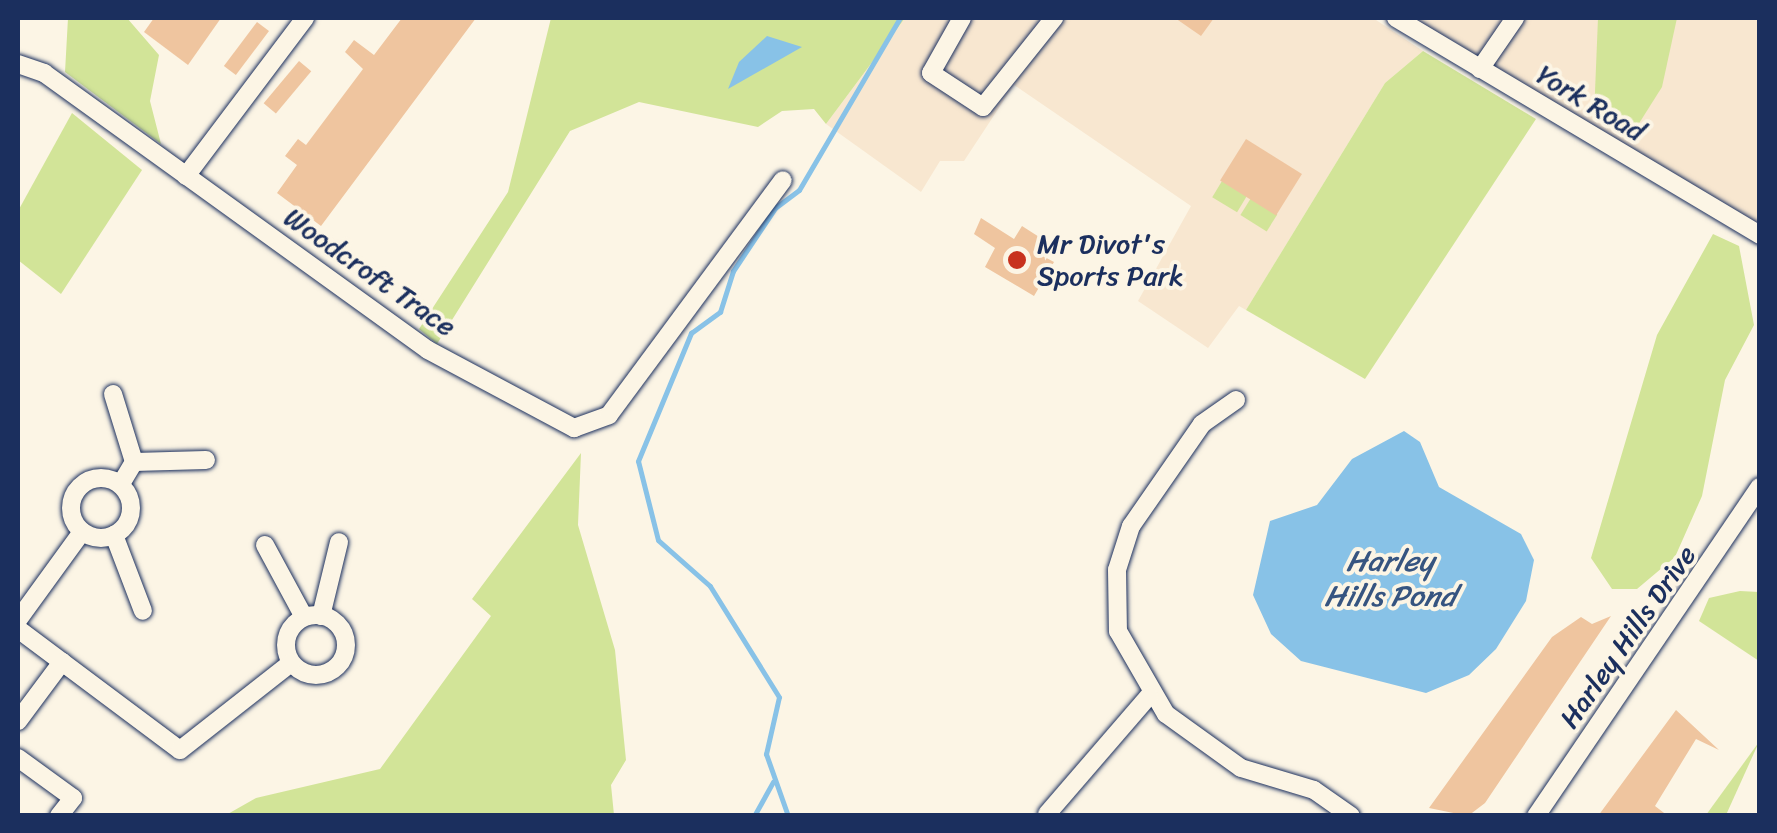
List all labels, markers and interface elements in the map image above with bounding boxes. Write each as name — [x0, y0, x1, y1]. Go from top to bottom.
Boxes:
street label: York Road — [1531, 58, 1651, 148]
street label: Woodcroft Trace — [278, 200, 462, 344]
place label: Mr Divot's Sports Park — [1037, 227, 1184, 293]
marker: Mr Divot's Sports Park — [1006, 249, 1028, 271]
street label: Harley Hills Drive — [1553, 539, 1703, 735]
water label: Harley Hills Pond — [1324, 543, 1456, 614]

